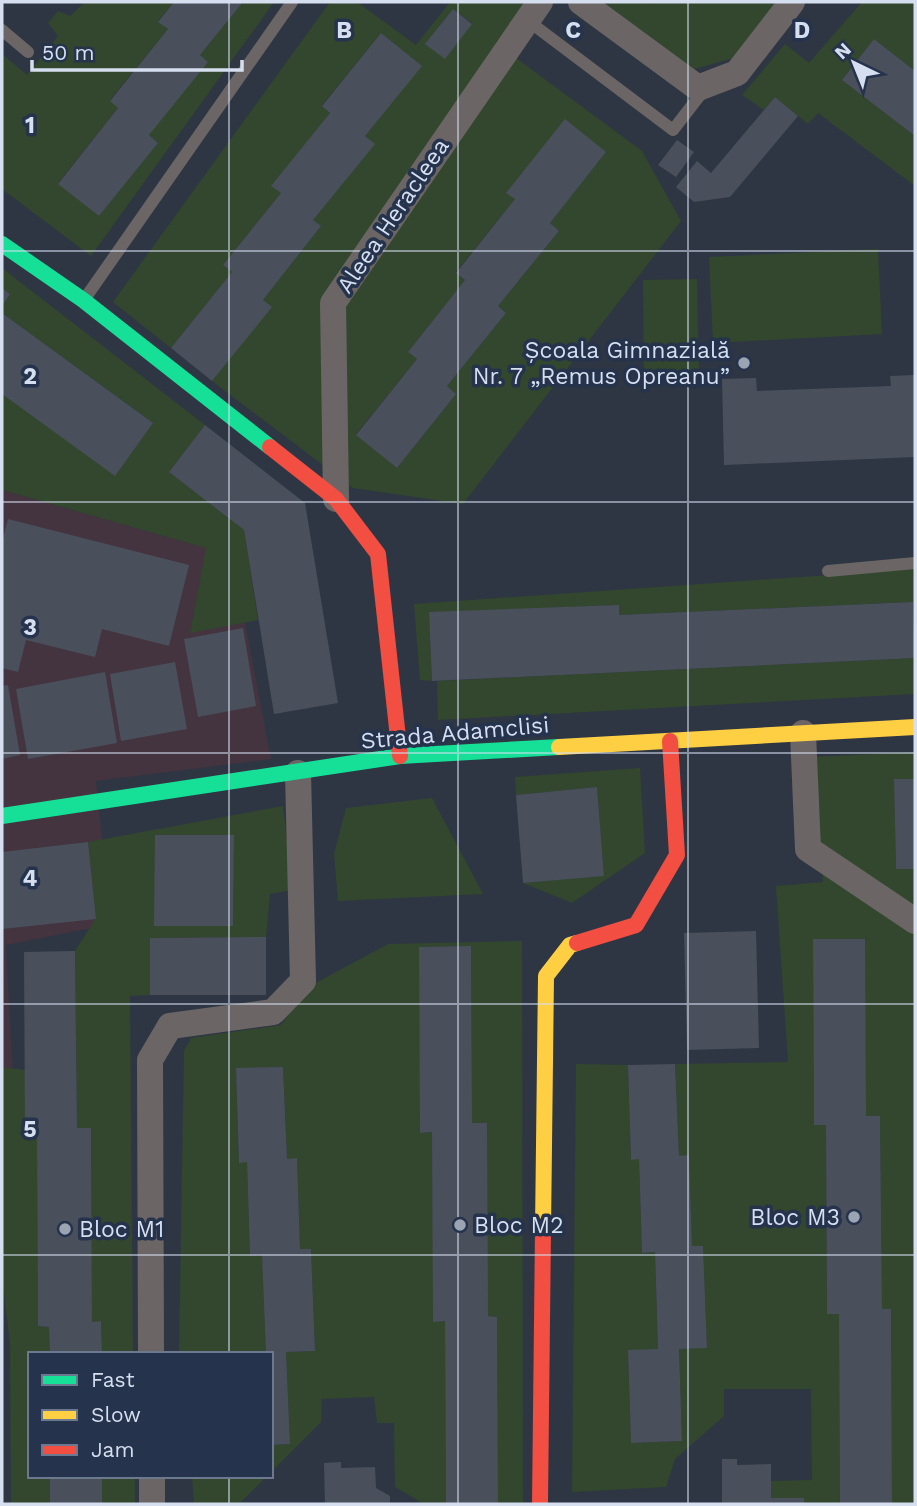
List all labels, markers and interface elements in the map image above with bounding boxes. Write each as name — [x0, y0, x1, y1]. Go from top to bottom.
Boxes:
text: B — [336, 17, 352, 44]
text: C — [565, 17, 581, 44]
text: D — [794, 17, 810, 44]
scale bar — [32, 28, 242, 72]
north arrow — [819, 28, 889, 98]
text: N — [830, 38, 856, 64]
text: 50 m — [42, 40, 94, 65]
text: 1 — [25, 112, 35, 139]
street label: Aleea Heracleea — [331, 134, 455, 298]
place label: Școala Gimnazială Nr. 7 „Remus Opreanu” — [473, 337, 730, 390]
marker: Școala Gimnazială Nr. 7 „Remus Opreanu” — [736, 355, 752, 371]
text: 2 — [23, 363, 37, 390]
text: 3 — [23, 614, 37, 641]
street label: Strada Adamclisi — [360, 711, 550, 755]
text: 4 — [23, 865, 38, 892]
text: 5 — [23, 1116, 37, 1143]
place label: Bloc M3 — [750, 1204, 840, 1231]
marker: Bloc M3 — [846, 1209, 862, 1225]
place label: Bloc M2 — [474, 1212, 564, 1239]
place label: Bloc M1 — [79, 1216, 164, 1243]
marker: Bloc M2 — [452, 1217, 468, 1233]
marker: Bloc M1 — [57, 1221, 73, 1237]
legend — [28, 1352, 273, 1478]
text: Fast — [91, 1367, 135, 1392]
text: Slow — [91, 1402, 141, 1427]
text: Jam — [91, 1437, 134, 1462]

